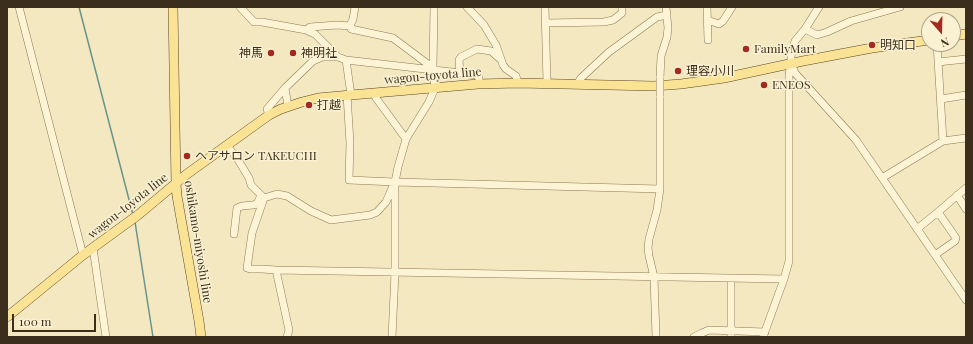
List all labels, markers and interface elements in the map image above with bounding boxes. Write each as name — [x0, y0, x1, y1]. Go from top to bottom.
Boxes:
north arrow — [921, 12, 961, 52]
text: N — [939, 34, 951, 51]
place label: 明知口 — [880, 38, 916, 52]
marker: 明知口 — [867, 40, 877, 50]
place label: FamilyMart — [754, 42, 816, 56]
marker: FamilyMart — [741, 44, 751, 54]
place label: 神馬 — [239, 46, 263, 60]
place label: 神明社 — [301, 46, 337, 60]
marker: 神馬 — [266, 48, 276, 58]
marker: 神明社 — [288, 48, 298, 58]
place label: 理容小川 — [686, 64, 734, 78]
street label: wagou-toyota line — [384, 65, 482, 87]
marker: 理容小川 — [673, 66, 683, 76]
place label: ENEOS — [772, 78, 810, 92]
marker: ENEOS — [759, 80, 769, 90]
place label: 打越 — [317, 98, 341, 112]
marker: 打越 — [304, 100, 314, 110]
place label: ヘアサロン TAKEUCHI — [195, 149, 317, 163]
marker: ヘアサロン TAKEUCHI — [182, 151, 192, 161]
street label: wagou-toyota line — [85, 170, 171, 242]
street label: oshikamo-miyoshi line — [181, 180, 215, 304]
scale bar — [14, 306, 98, 332]
text: 100 m — [19, 313, 51, 329]

